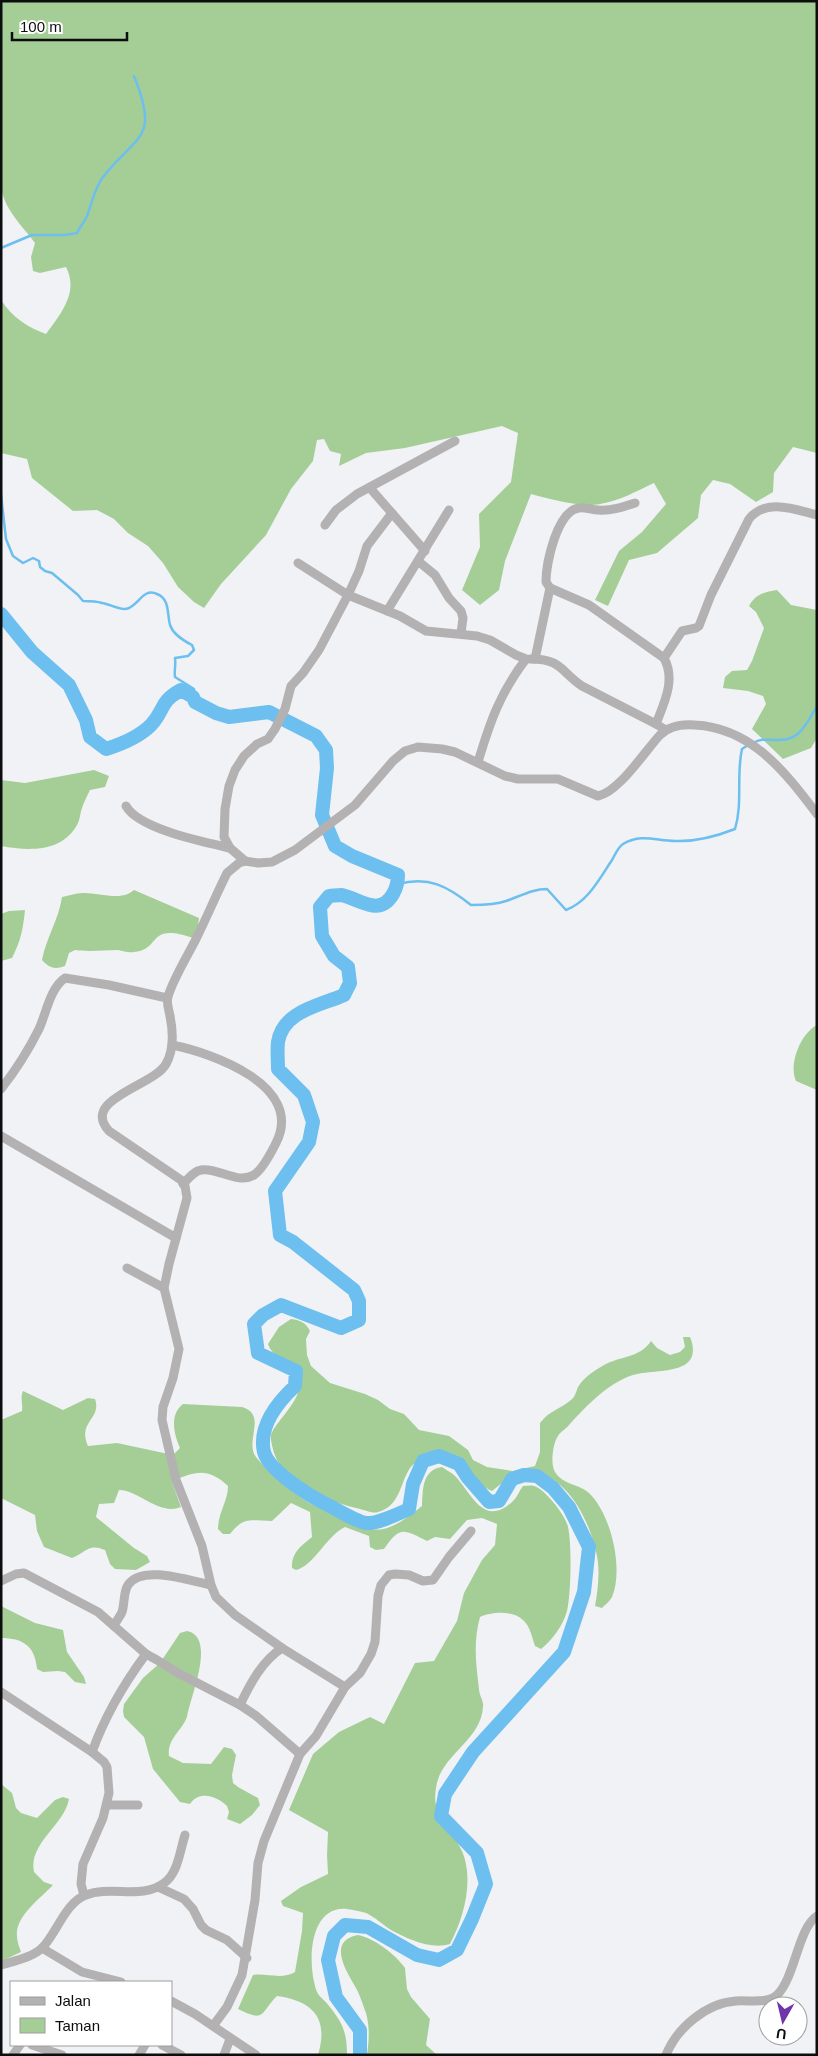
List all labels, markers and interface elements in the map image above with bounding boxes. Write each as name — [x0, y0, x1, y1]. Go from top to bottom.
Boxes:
scale bar — [12, 10, 128, 42]
text: 100 m — [20, 18, 62, 35]
legend — [10, 1981, 172, 2046]
text: Jalan — [55, 1992, 91, 2009]
north arrow — [758, 1996, 808, 2046]
text: Taman — [55, 2017, 100, 2034]
text: U — [775, 2025, 787, 2043]

